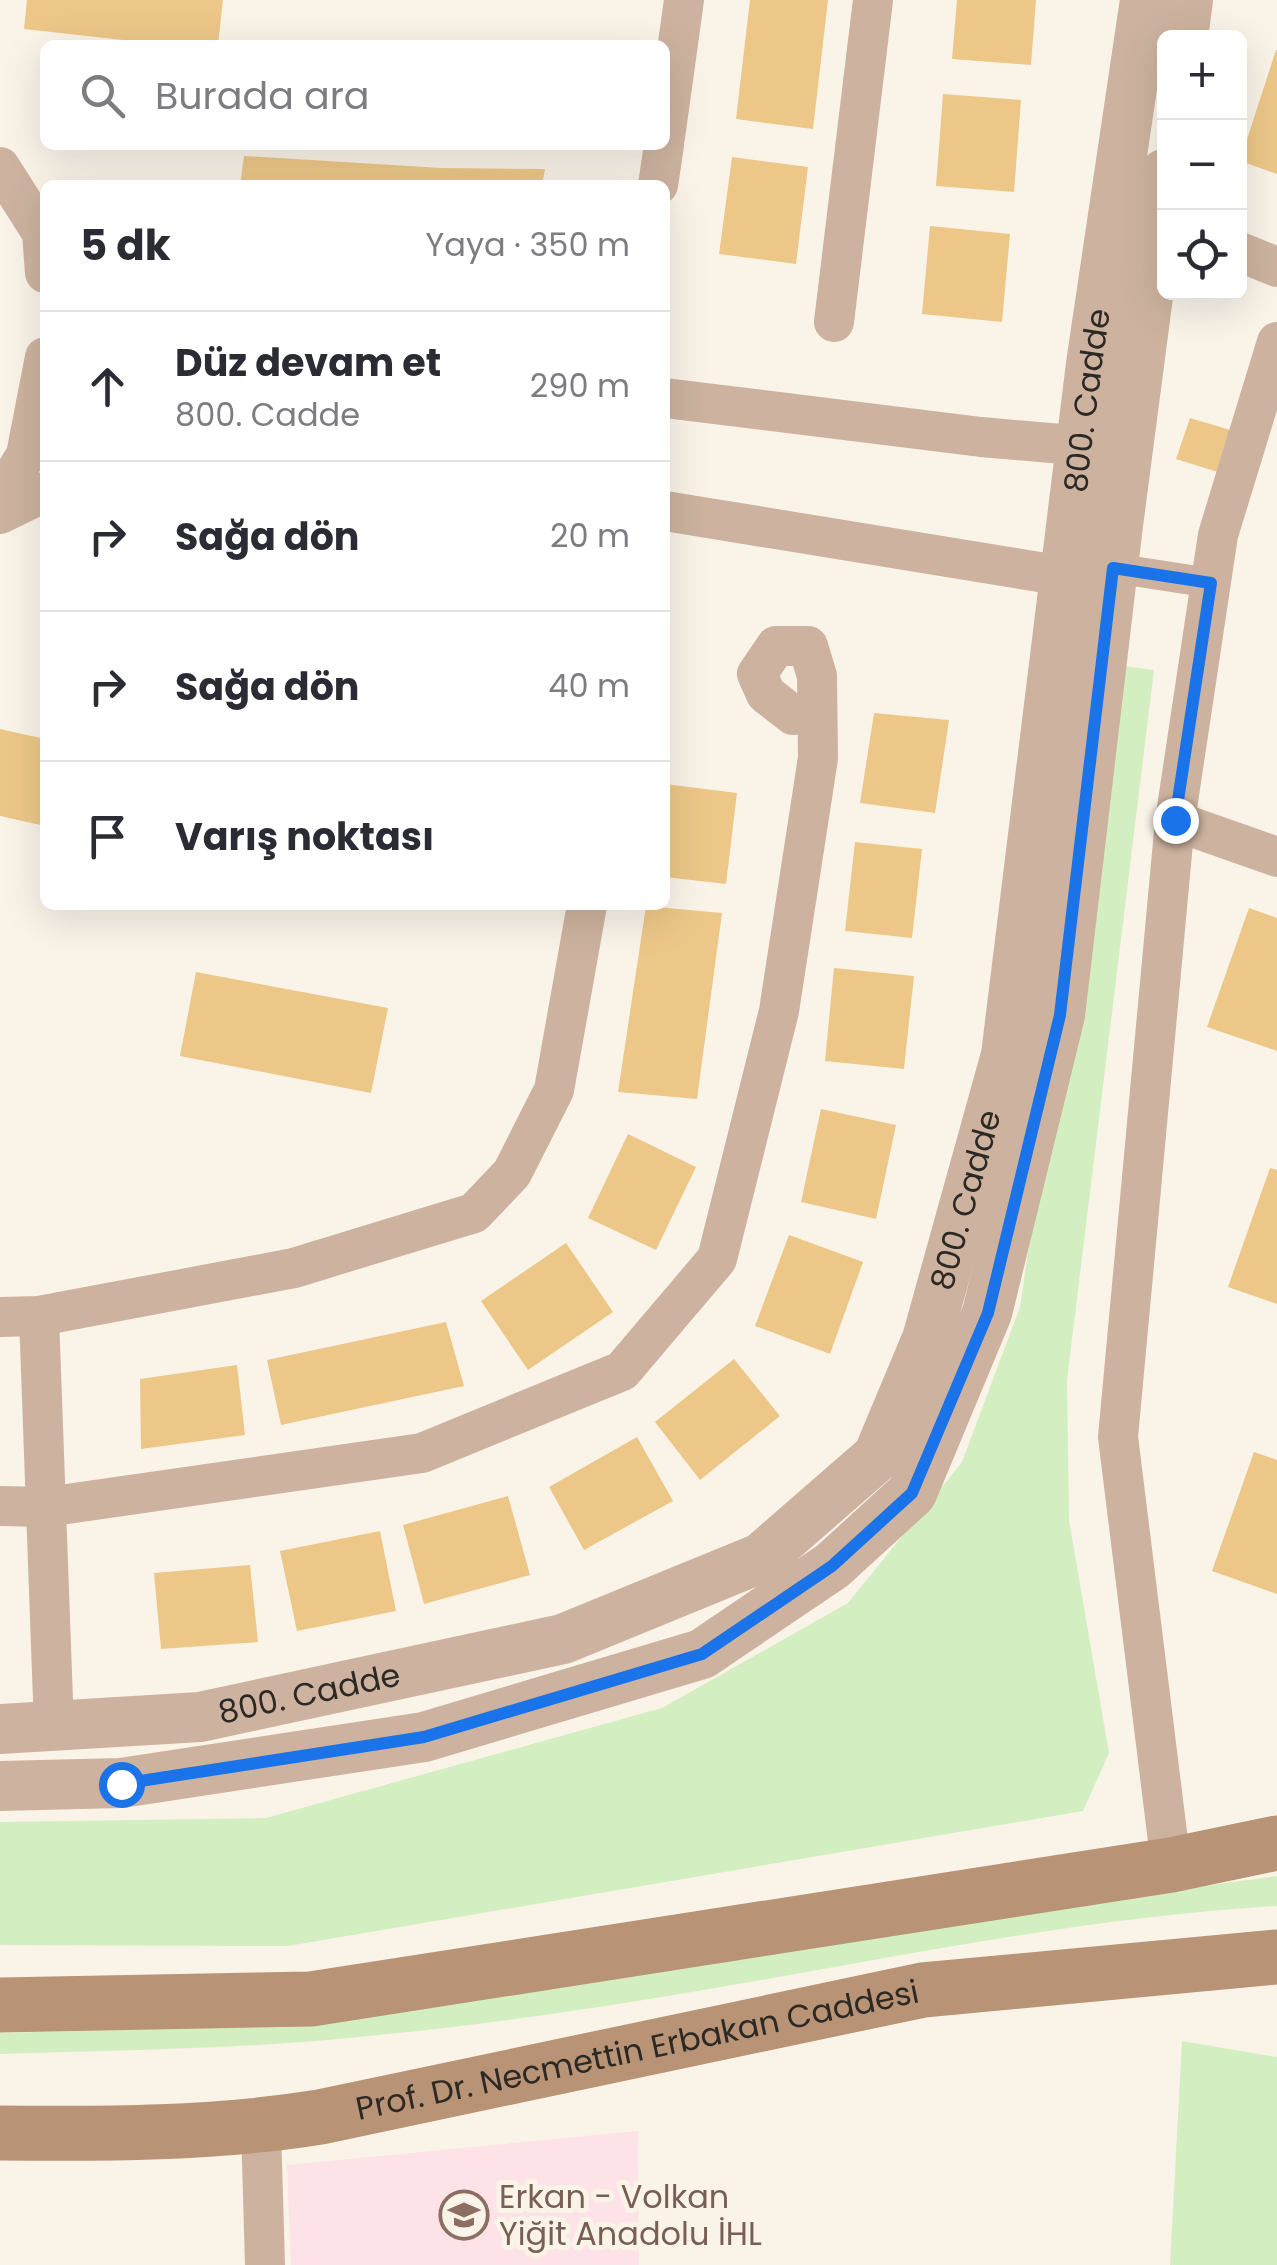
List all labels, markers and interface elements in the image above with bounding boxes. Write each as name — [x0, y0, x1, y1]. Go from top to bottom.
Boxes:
map controls — [1157, 30, 1247, 300]
button: + — [1157, 30, 1247, 120]
search box — [40, 40, 670, 150]
icon: search — [75, 68, 130, 123]
text: Burada ara — [155, 69, 370, 122]
button: − — [1157, 120, 1247, 210]
button: locate — [1157, 210, 1247, 300]
text: 5 dk — [80, 216, 171, 275]
text: Yaya · 350 m — [426, 222, 630, 267]
street label: 800. Cadde — [1052, 305, 1121, 495]
text: Düz devam et — [175, 336, 441, 389]
icon: ahead — [80, 359, 135, 414]
text: 290 m — [530, 363, 630, 408]
text: 800. Cadde — [175, 392, 360, 437]
icon: right — [80, 509, 135, 564]
text: Sağa dön — [175, 510, 359, 563]
text: 20 m — [550, 513, 630, 558]
icon: right — [80, 659, 135, 714]
text: Sağa dön — [175, 660, 359, 713]
text: 40 m — [548, 663, 630, 708]
route end — [1153, 798, 1199, 844]
icon: arrive — [80, 809, 135, 864]
text: Varış noktası — [175, 810, 434, 863]
street label: 800. Cadde — [919, 1105, 1012, 1295]
street label: 800. Cadde — [214, 1652, 404, 1735]
route start — [99, 1762, 145, 1808]
street label: Prof. Dr. Necmettin Erbakan Caddesi — [352, 1968, 923, 2131]
place label: Erkan - Volkan Yiğit Anadolu İHL — [499, 2174, 762, 2256]
school or university icon: Erkan - Volkan Yiğit Anadolu İHL — [438, 2189, 490, 2241]

